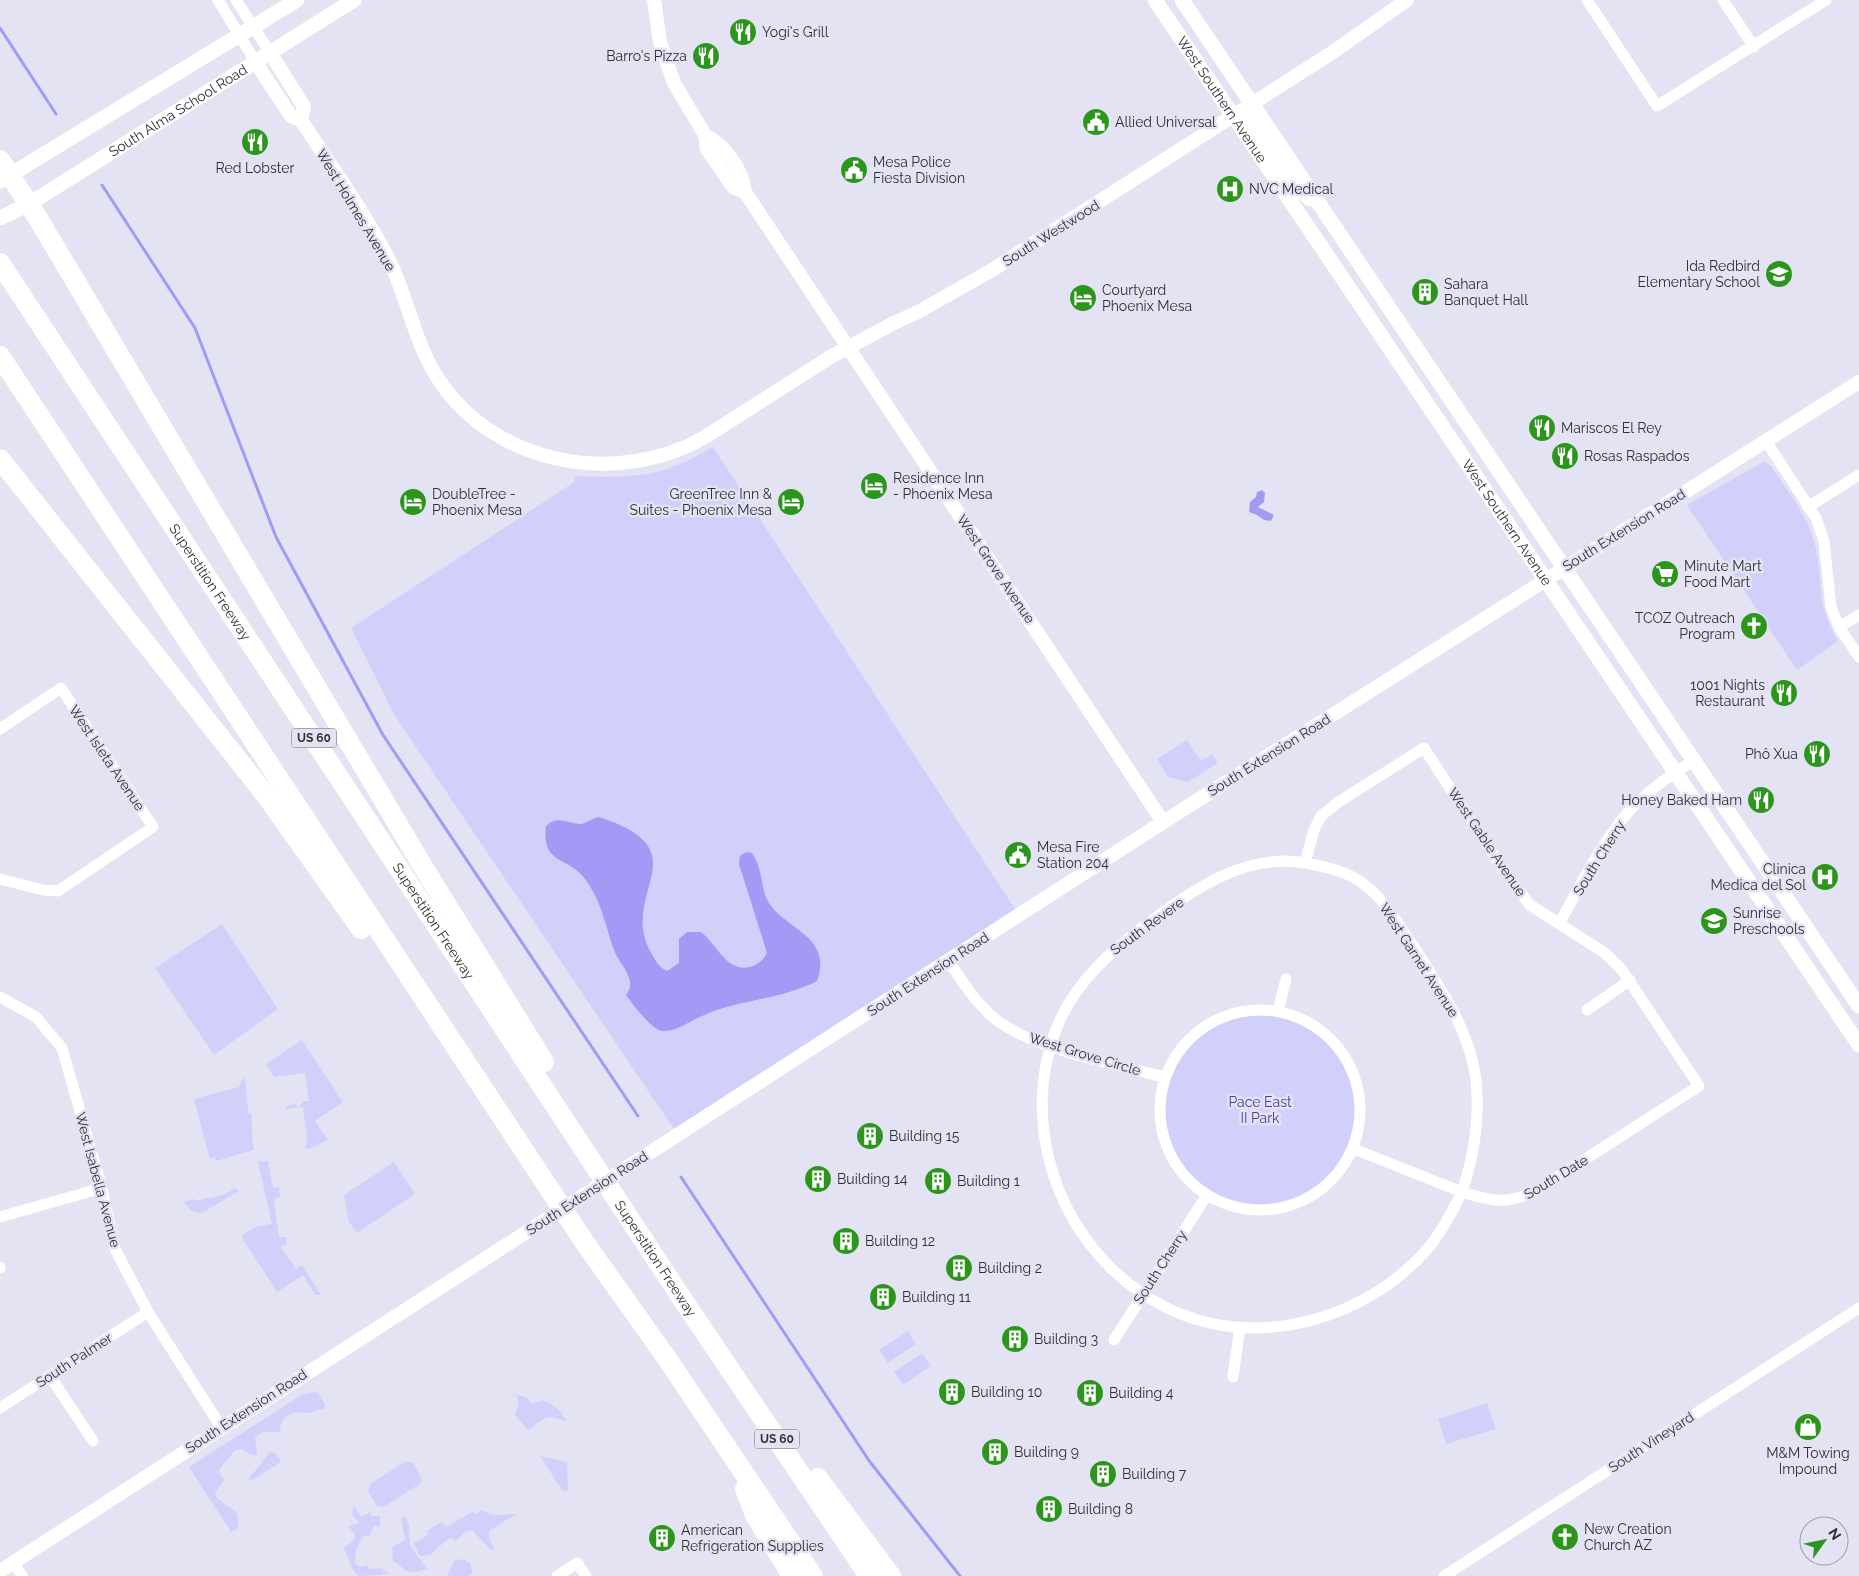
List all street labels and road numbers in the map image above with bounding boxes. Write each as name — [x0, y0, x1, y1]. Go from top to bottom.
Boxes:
street label: West Southern Avenue — [1174, 33, 1270, 166]
street label: South Alma School Road — [106, 61, 250, 160]
street label: West Holmes Avenue — [313, 146, 399, 274]
street label: South Westwood — [1000, 197, 1102, 269]
street label: West Southern Avenue — [1459, 456, 1555, 589]
street label: South Extension Road — [1560, 486, 1688, 574]
street label: West Grove Avenue — [954, 512, 1038, 626]
street label: Superstition Freeway — [166, 521, 254, 644]
street label: West Isleta Avenue — [66, 702, 148, 814]
street label: South Extension Road — [1205, 711, 1333, 799]
road number: US 60 — [292, 728, 336, 748]
street label: West Gable Avenue — [1445, 785, 1529, 899]
street label: South Cherry — [1570, 817, 1629, 898]
street label: Superstition Freeway — [389, 860, 478, 983]
street label: South Revere — [1107, 894, 1187, 958]
street label: West Garnet Avenue — [1376, 900, 1462, 1020]
street label: South Extension Road — [864, 929, 992, 1019]
street label: West Grove Circle — [1027, 1029, 1143, 1079]
street label: West Isabella Avenue — [72, 1111, 124, 1249]
street label: South Extension Road — [523, 1148, 651, 1238]
street label: South Date — [1521, 1152, 1591, 1202]
street label: Superstition Freeway — [612, 1197, 700, 1320]
street label: South Cherry — [1130, 1227, 1190, 1307]
street label: South Palmer — [33, 1329, 115, 1391]
street label: South Extension Road — [182, 1366, 310, 1456]
street label: South Vineyard — [1605, 1409, 1697, 1475]
road number: US 60 — [754, 1430, 800, 1448]

